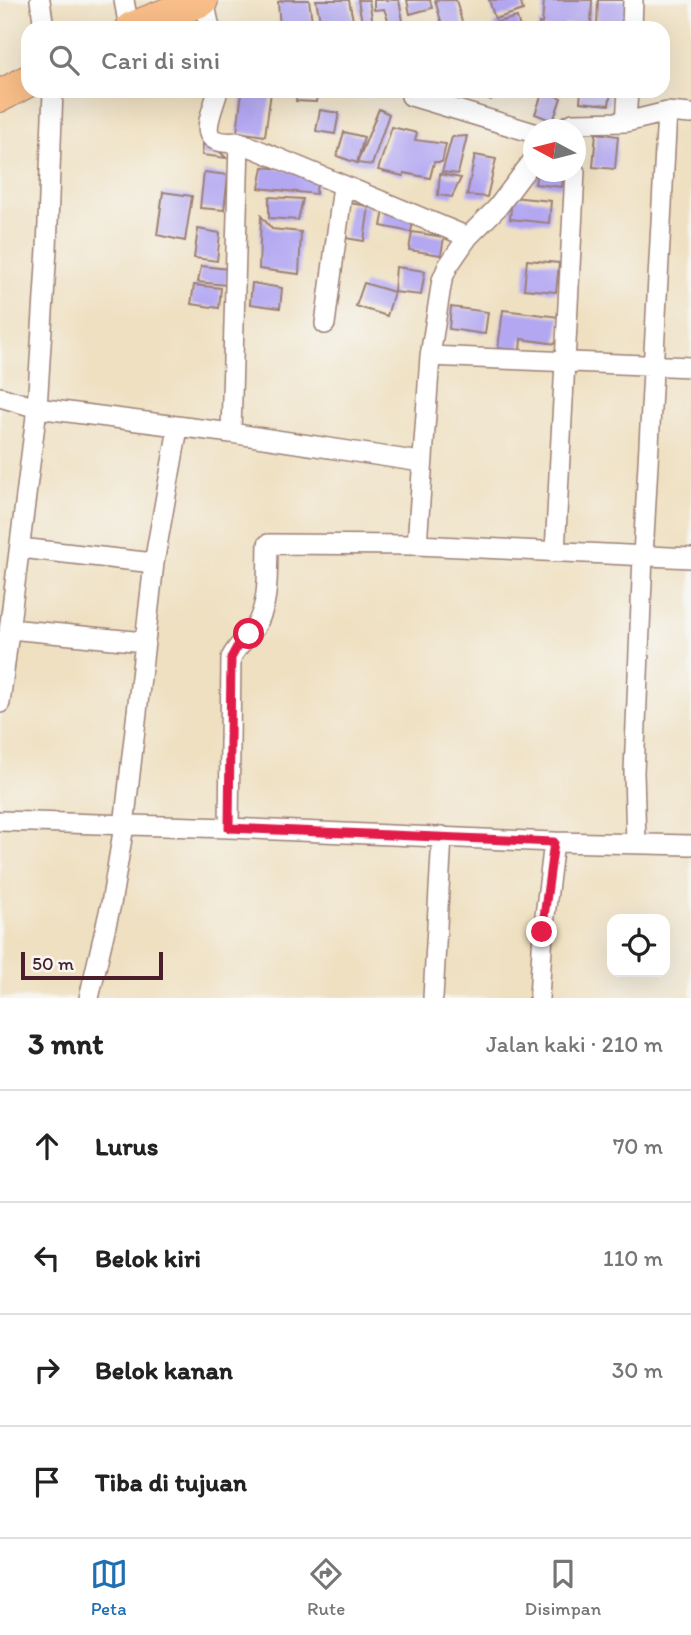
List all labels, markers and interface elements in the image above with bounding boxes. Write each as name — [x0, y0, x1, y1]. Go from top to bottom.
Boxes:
search box — [21, 21, 670, 98]
icon: search — [45, 41, 83, 79]
text: Cari di sini — [101, 44, 220, 76]
north arrow — [523, 119, 586, 182]
route start — [233, 618, 264, 649]
map controls — [607, 914, 670, 977]
button: locate — [607, 914, 670, 977]
route end — [526, 916, 557, 947]
scale bar — [21, 949, 163, 981]
text: 50 m — [32, 952, 74, 975]
text: 3 mnt — [28, 1025, 104, 1062]
text: Jalan kaki · 210 m — [486, 1030, 663, 1058]
icon: ahead — [28, 1127, 66, 1165]
text: Lurus — [95, 1130, 158, 1162]
text: 70 m — [613, 1132, 663, 1160]
icon: left — [28, 1239, 66, 1277]
text: Belok kiri — [95, 1242, 201, 1274]
text: 110 m — [603, 1244, 663, 1272]
icon: right — [28, 1351, 66, 1389]
text: Belok kanan — [95, 1354, 233, 1386]
text: 30 m — [612, 1356, 663, 1384]
icon: arrive — [28, 1463, 66, 1501]
text: Tiba di tujuan — [95, 1466, 247, 1498]
tab: Peta — [90, 1555, 128, 1620]
tab: Rute — [307, 1555, 345, 1620]
tab: Disimpan — [525, 1555, 601, 1620]

